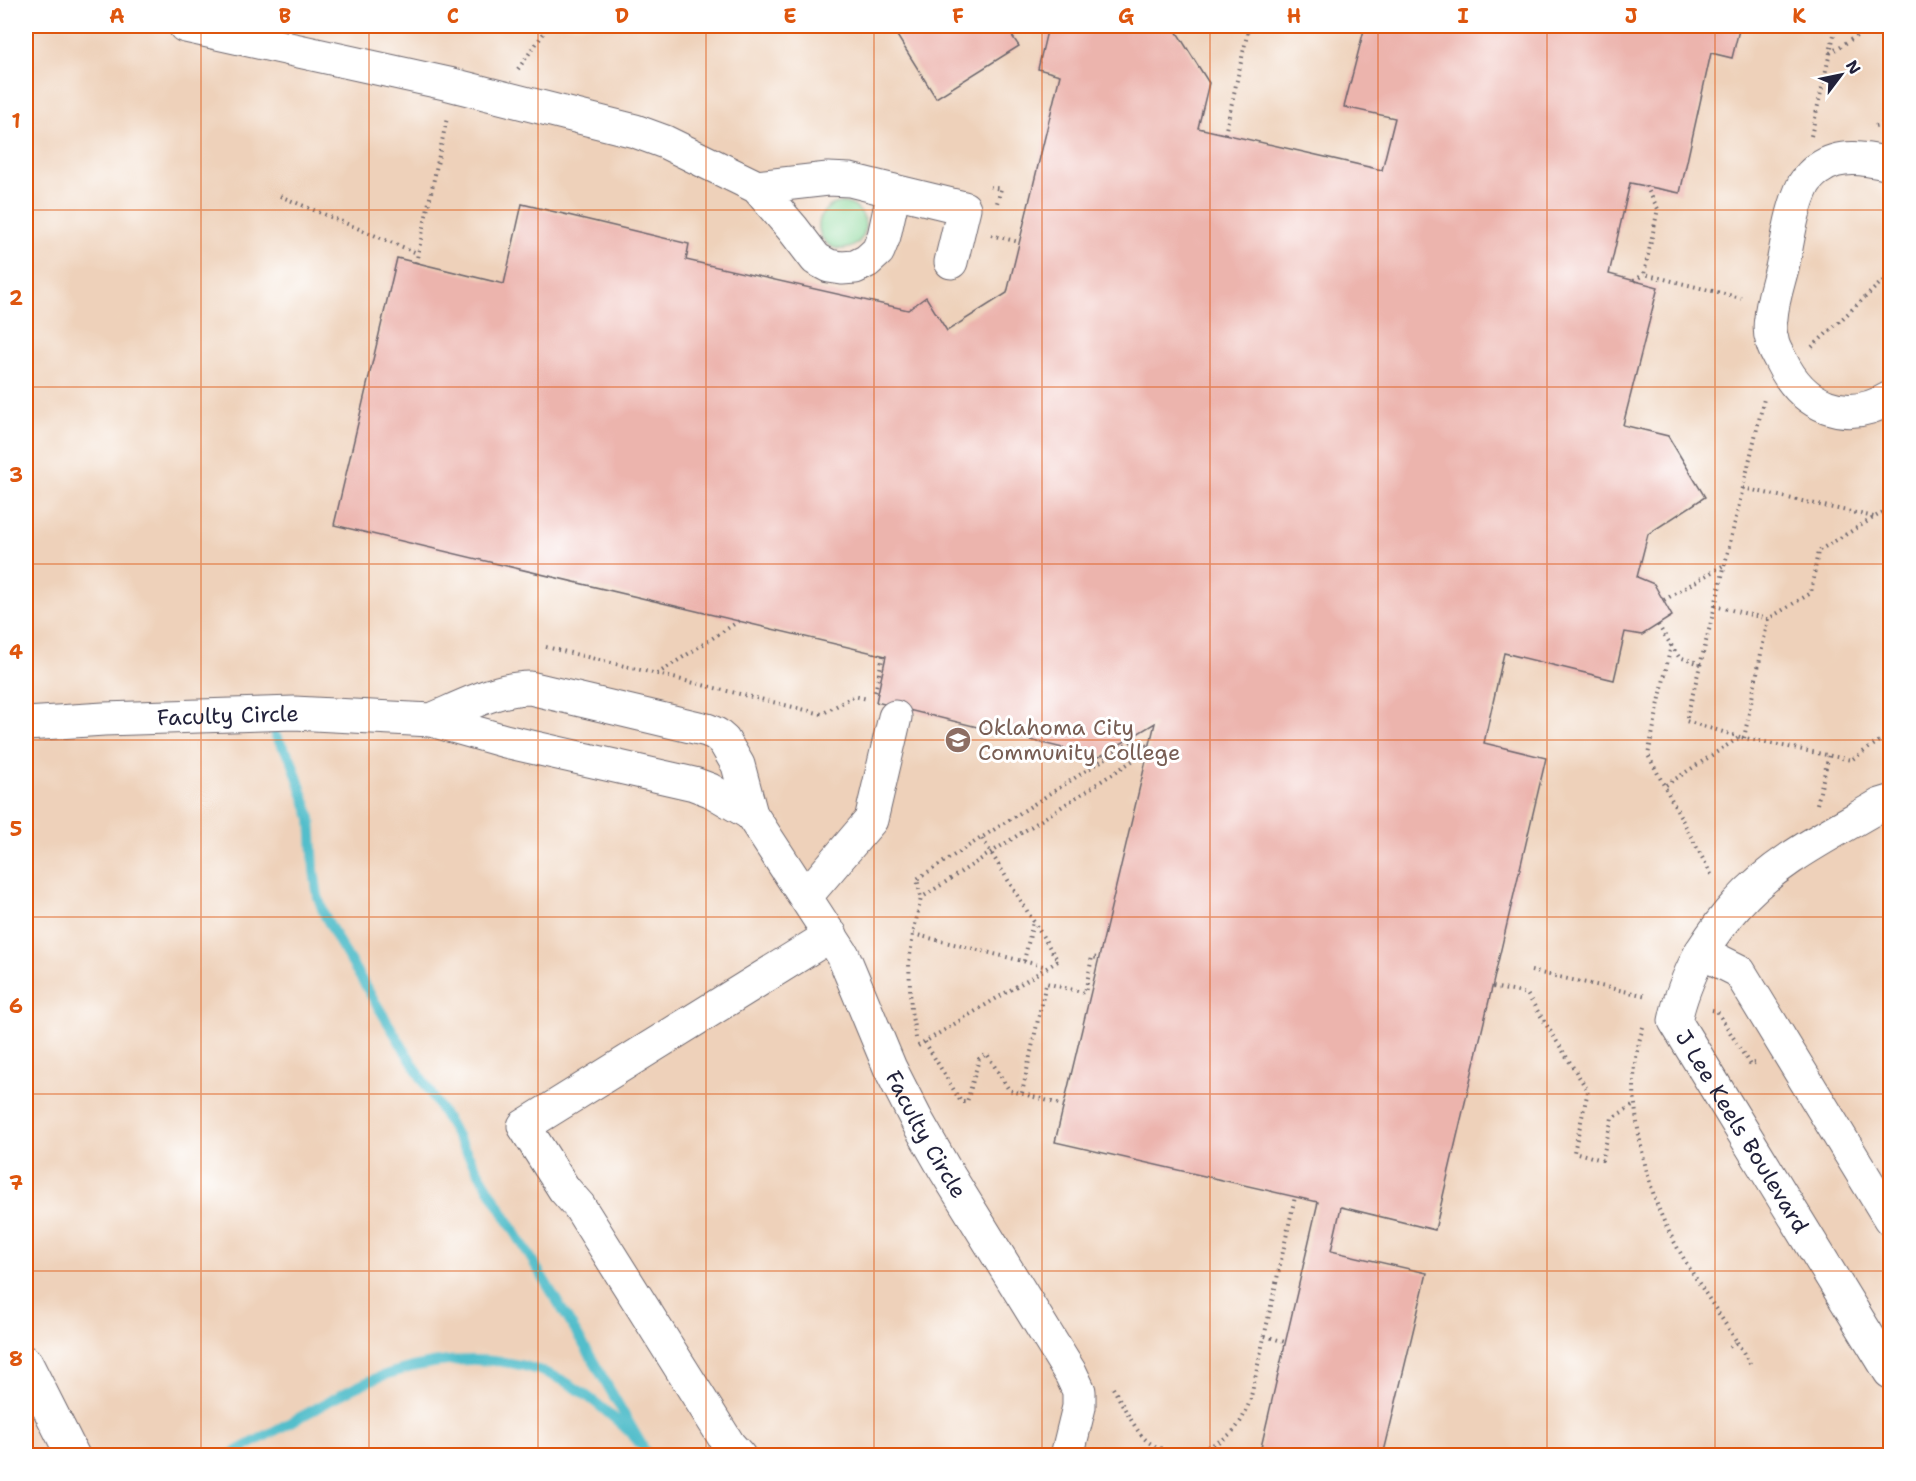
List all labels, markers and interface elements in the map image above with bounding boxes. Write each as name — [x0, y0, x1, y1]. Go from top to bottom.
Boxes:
text: A — [109, 3, 125, 29]
text: B — [279, 3, 291, 29]
text: C — [447, 3, 459, 29]
text: D — [615, 3, 629, 29]
text: E — [783, 3, 797, 29]
text: F — [952, 3, 964, 29]
text: G — [1118, 3, 1134, 29]
text: H — [1287, 3, 1301, 29]
text: I — [1457, 3, 1469, 29]
text: J — [1625, 3, 1638, 29]
text: K — [1792, 3, 1806, 29]
north arrow — [1811, 45, 1871, 105]
text: N — [1841, 56, 1866, 78]
text: 1 — [11, 108, 21, 134]
text: 2 — [9, 285, 23, 311]
text: 3 — [9, 462, 23, 488]
text: 4 — [9, 639, 23, 665]
street label: Faculty Circle — [156, 698, 299, 732]
place label: Oklahoma City Community College — [978, 713, 1180, 767]
school or university icon: Oklahoma City Community College — [943, 725, 973, 755]
text: 5 — [10, 816, 22, 842]
text: 6 — [9, 993, 23, 1019]
street label: J Lee Keels Boulevard — [1669, 1024, 1816, 1238]
street label: Faculty Circle — [879, 1066, 974, 1204]
text: 7 — [9, 1170, 23, 1196]
text: 8 — [9, 1346, 23, 1372]

